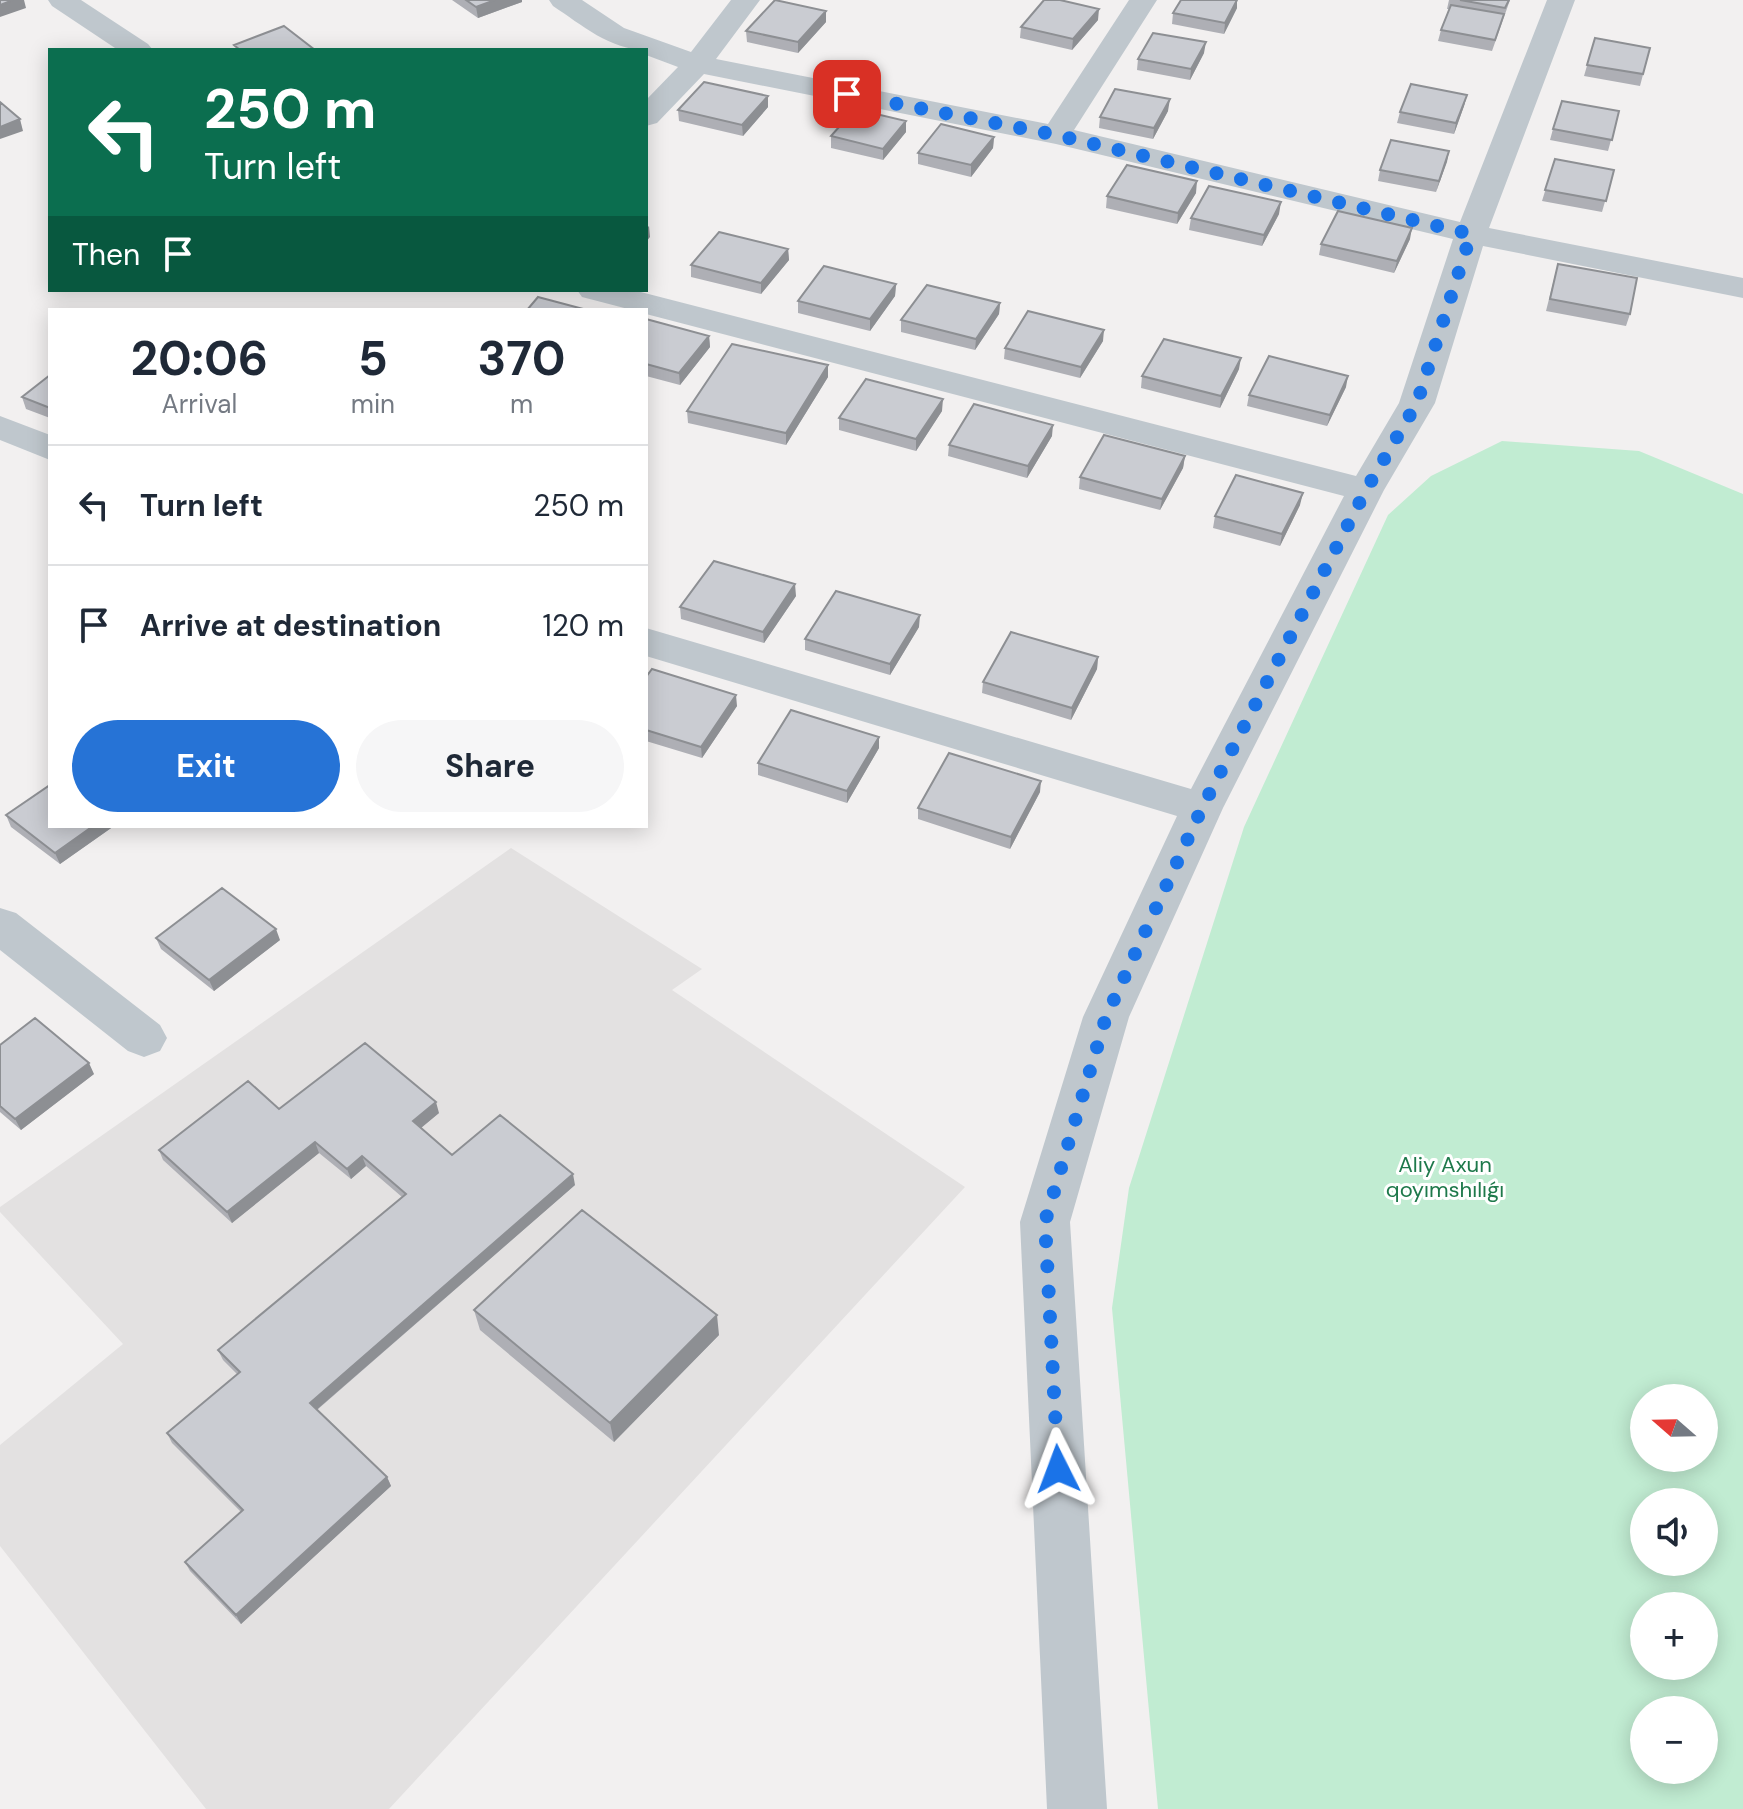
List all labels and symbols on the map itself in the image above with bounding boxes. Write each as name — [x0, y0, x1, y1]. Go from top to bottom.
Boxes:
pin — [813, 60, 881, 128]
park label: Aliy Axun qoyımshılıǵı — [1386, 1150, 1504, 1204]
north arrow — [1630, 1384, 1718, 1472]
position arrow — [1016, 1427, 1100, 1511]

